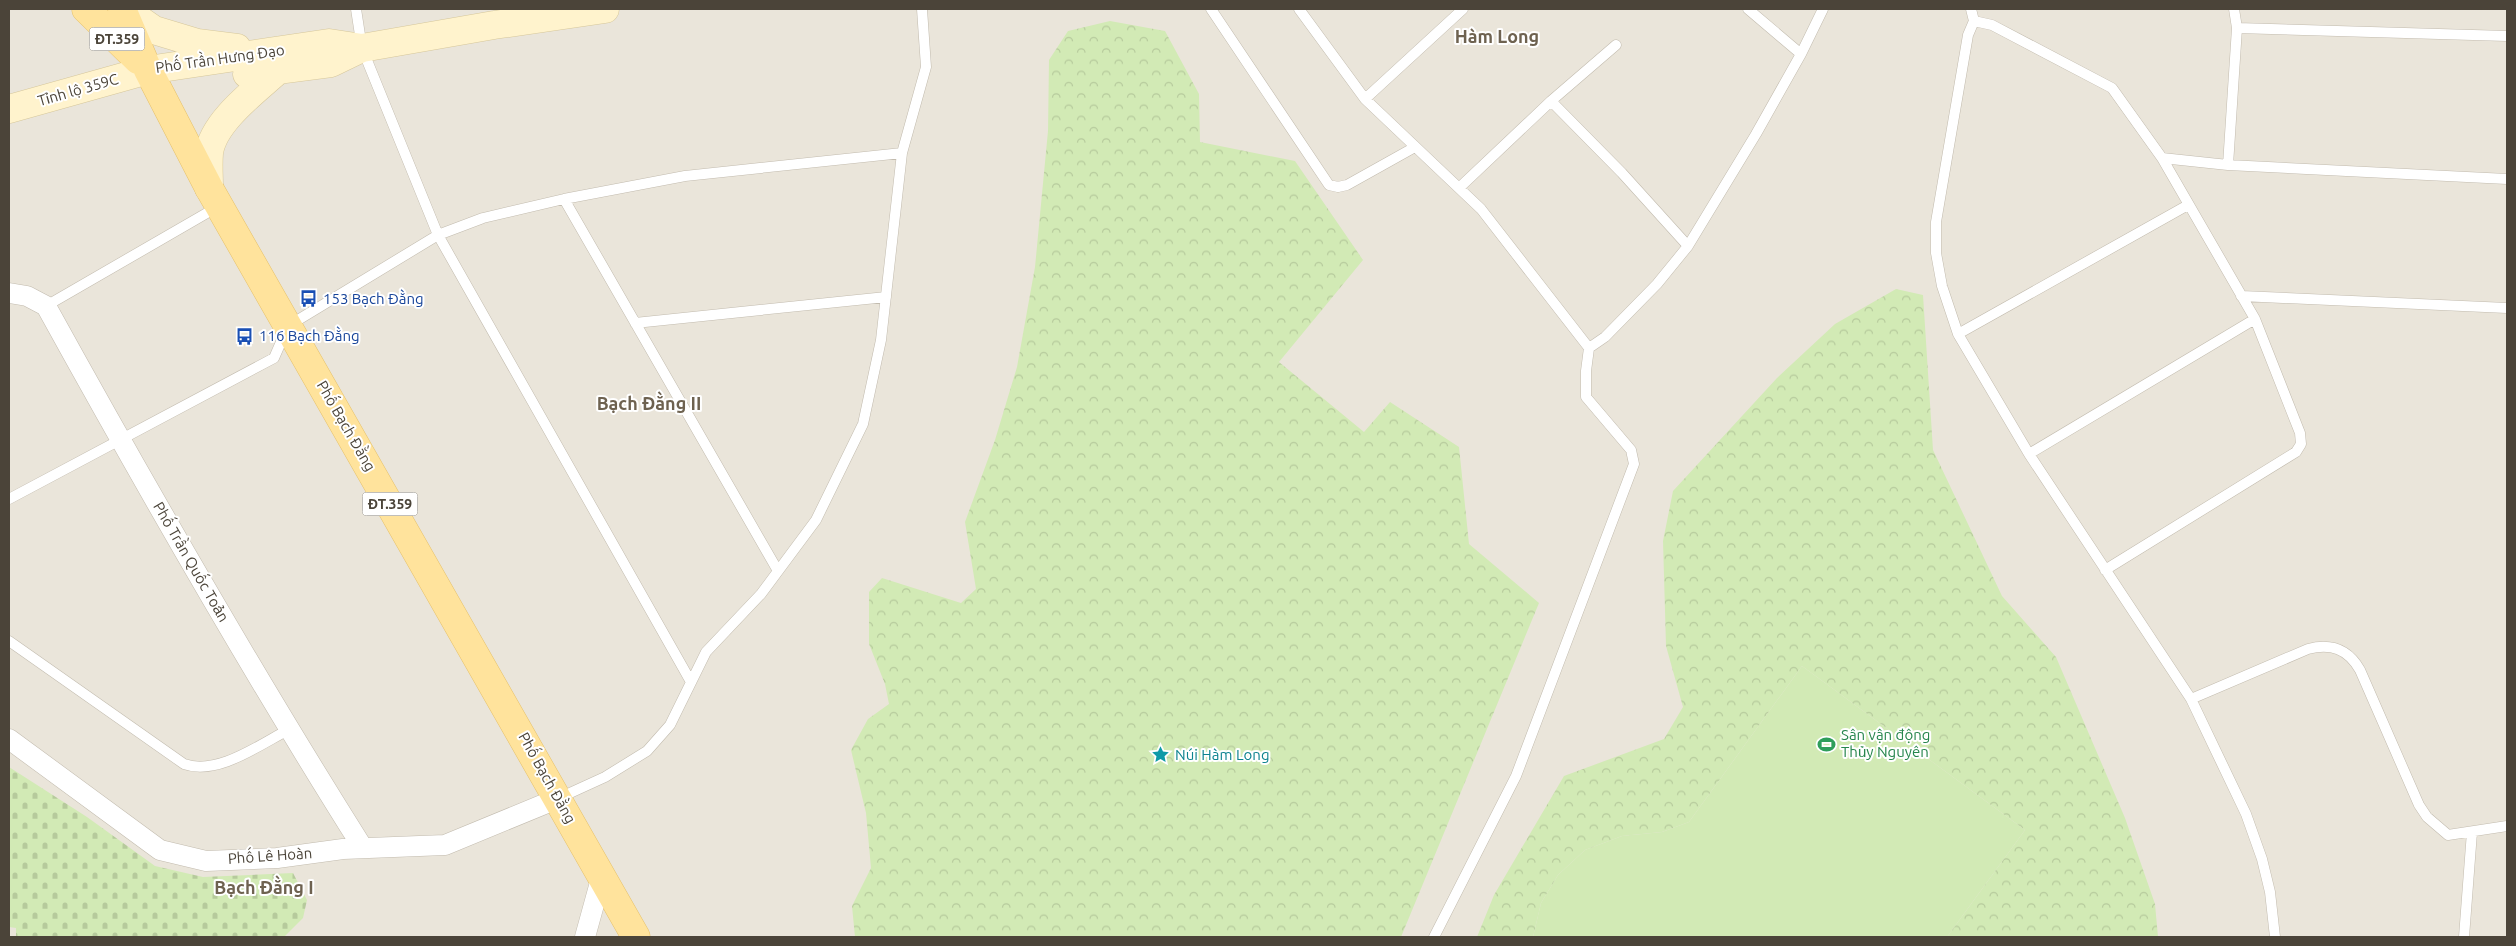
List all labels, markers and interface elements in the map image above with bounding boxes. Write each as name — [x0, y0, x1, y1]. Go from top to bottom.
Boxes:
district label: Hàm Long — [1455, 26, 1539, 46]
road number: ĐT.359 — [90, 28, 144, 50]
street label: Phố Trần Hưng Đạo — [154, 39, 286, 76]
street label: Tỉnh lộ 359C — [36, 70, 120, 109]
bus stop icon: 153 Bạch Đằng — [299, 289, 319, 309]
place label: 153 Bạch Đằng — [323, 289, 424, 307]
bus stop icon: 116 Bạch Đằng — [235, 326, 255, 346]
place label: 116 Bạch Đằng — [259, 326, 360, 344]
street label: Phố Bạch Đằng — [314, 377, 381, 474]
district label: Bạch Đằng II — [597, 391, 701, 413]
road number: ĐT.359 — [362, 492, 418, 516]
street label: Phố Trần Quốc Toản — [150, 498, 234, 625]
place label: Sân vận động Thủy Nguyên — [1841, 726, 1930, 760]
street label: Phố Bạch Đằng — [515, 728, 581, 826]
sports icon: Sân vận động Thủy Nguyên — [1817, 734, 1837, 754]
place icon: Núi Hàm Long — [1151, 745, 1171, 765]
place label: Núi Hàm Long — [1175, 746, 1270, 763]
street label: Phố Lê Hoàn — [227, 842, 313, 867]
district label: Bạch Đằng I — [214, 875, 314, 897]

